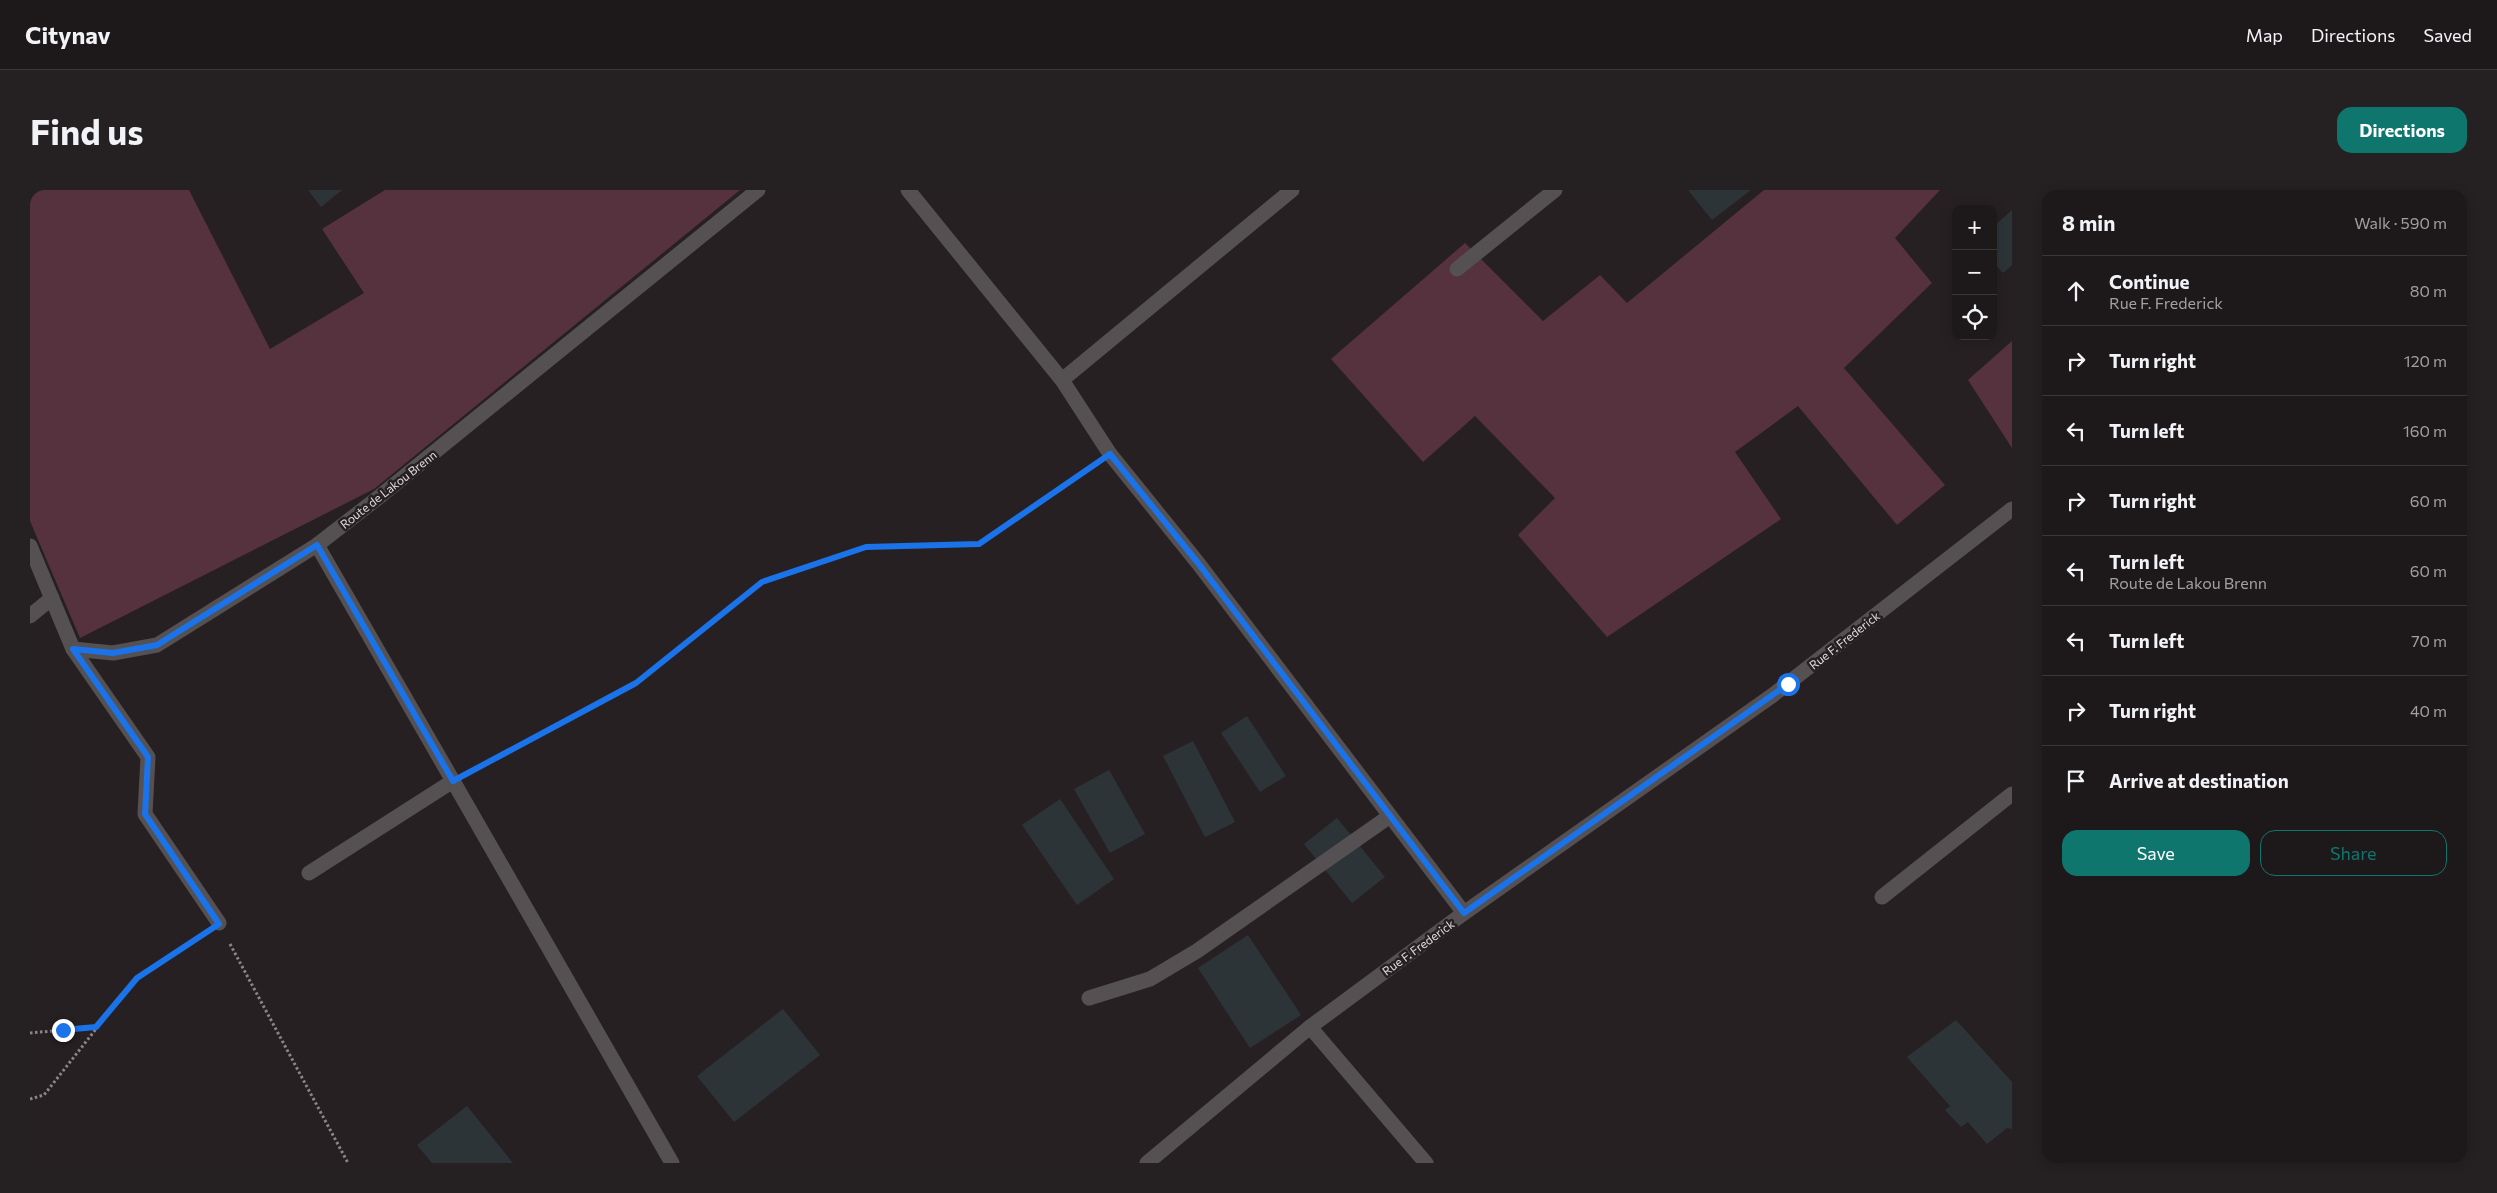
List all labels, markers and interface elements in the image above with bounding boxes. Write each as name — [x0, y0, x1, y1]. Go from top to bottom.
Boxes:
text: Citynav — [25, 20, 111, 49]
text: Map — [2246, 24, 2283, 46]
text: Directions — [2311, 24, 2395, 46]
text: Saved — [2423, 24, 2472, 46]
button: Directions — [2337, 107, 2467, 153]
text: Find us — [30, 109, 144, 152]
map controls — [1952, 205, 1997, 340]
button: + — [1952, 205, 1997, 250]
text: 8 min — [2062, 210, 2115, 235]
text: Walk · 590 m — [2354, 213, 2447, 232]
button: − — [1952, 250, 1997, 295]
text: Continue — [2109, 270, 2189, 293]
icon: ahead — [2062, 277, 2090, 305]
text: 80 m — [2410, 281, 2447, 300]
text: Rue F. Frederick — [2109, 293, 2223, 312]
button: locate — [1952, 295, 1997, 340]
icon: right — [2062, 347, 2090, 375]
text: Turn right — [2109, 349, 2196, 372]
text: 120 m — [2404, 351, 2447, 370]
icon: left — [2062, 417, 2090, 445]
text: Turn left — [2109, 419, 2184, 442]
text: 160 m — [2403, 421, 2447, 440]
street label: Route de Lakou Brenn — [337, 447, 439, 531]
icon: right — [2062, 487, 2090, 515]
text: Turn right — [2109, 489, 2196, 512]
text: 60 m — [2410, 491, 2447, 510]
text: Turn left — [2109, 550, 2184, 573]
icon: left — [2062, 557, 2090, 585]
text: 60 m — [2410, 561, 2447, 580]
text: Route de Lakou Brenn — [2109, 573, 2267, 592]
street label: Rue F. Frederick — [1806, 608, 1882, 672]
icon: left — [2062, 627, 2090, 655]
text: Turn left — [2109, 629, 2184, 652]
text: 70 m — [2411, 631, 2447, 650]
route start — [1777, 673, 1800, 696]
icon: right — [2062, 697, 2090, 725]
text: Turn right — [2109, 699, 2196, 722]
text: 40 m — [2410, 701, 2447, 720]
icon: arrive — [2062, 767, 2090, 795]
text: Arrive at destination — [2109, 769, 2289, 792]
button: Save — [2062, 830, 2250, 876]
button: Share — [2260, 830, 2447, 876]
street label: Rue F. Frederick — [1379, 916, 1457, 978]
route end — [52, 1019, 75, 1042]

